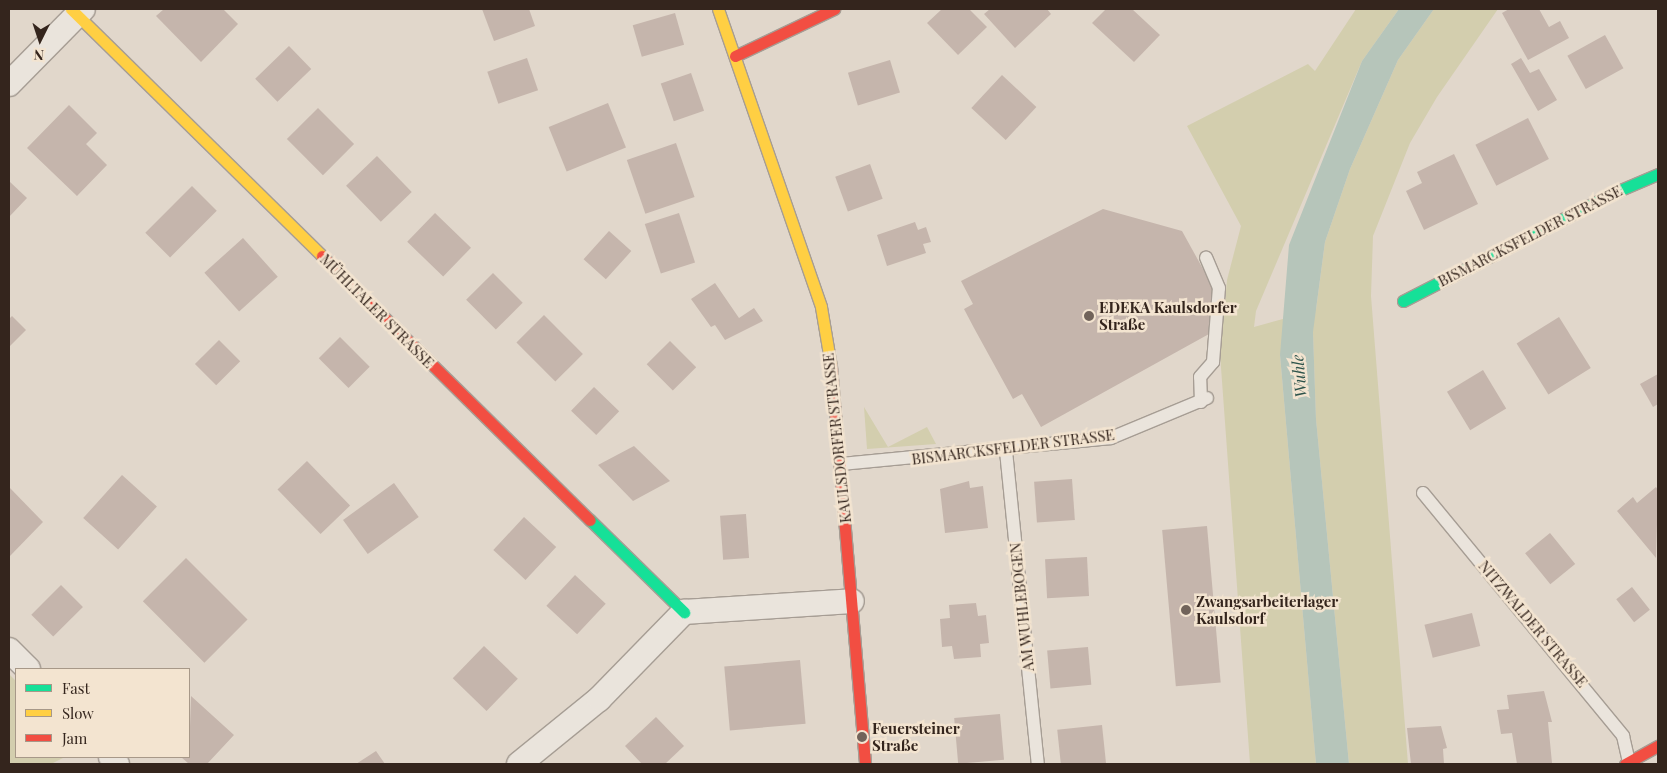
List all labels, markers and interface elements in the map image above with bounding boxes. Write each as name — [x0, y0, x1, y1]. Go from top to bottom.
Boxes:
north arrow — [15, 15, 65, 65]
text: N — [33, 46, 45, 65]
street label: BISMARCKSFELDER STRASSE — [1435, 182, 1625, 290]
street label: MÜHLTALER STRASSE — [316, 250, 438, 372]
place label: EDEKA Kaulsdorfer Straße — [1099, 298, 1237, 333]
marker: EDEKA Kaulsdorfer Straße — [1083, 310, 1095, 322]
street label: KAULSDORFER STRASSE — [819, 352, 855, 524]
water label: Wuhle — [1288, 354, 1310, 398]
street label: BISMARCKSFELDER STRASSE — [911, 426, 1115, 468]
street label: AM WUHLEBOGEN — [1006, 542, 1038, 672]
street label: NITZWALDER STRASSE — [1475, 557, 1591, 691]
place label: Zwangsarbeiterlager Kaulsdorf — [1196, 592, 1338, 627]
marker: Zwangsarbeiterlager Kaulsdorf — [1180, 604, 1192, 616]
legend — [15, 668, 190, 758]
text: Fast — [62, 678, 90, 698]
text: Slow — [62, 703, 94, 723]
place label: Feuersteiner Straße — [872, 719, 960, 754]
text: Jam — [62, 728, 87, 748]
marker: Feuersteiner Straße — [856, 731, 868, 743]

